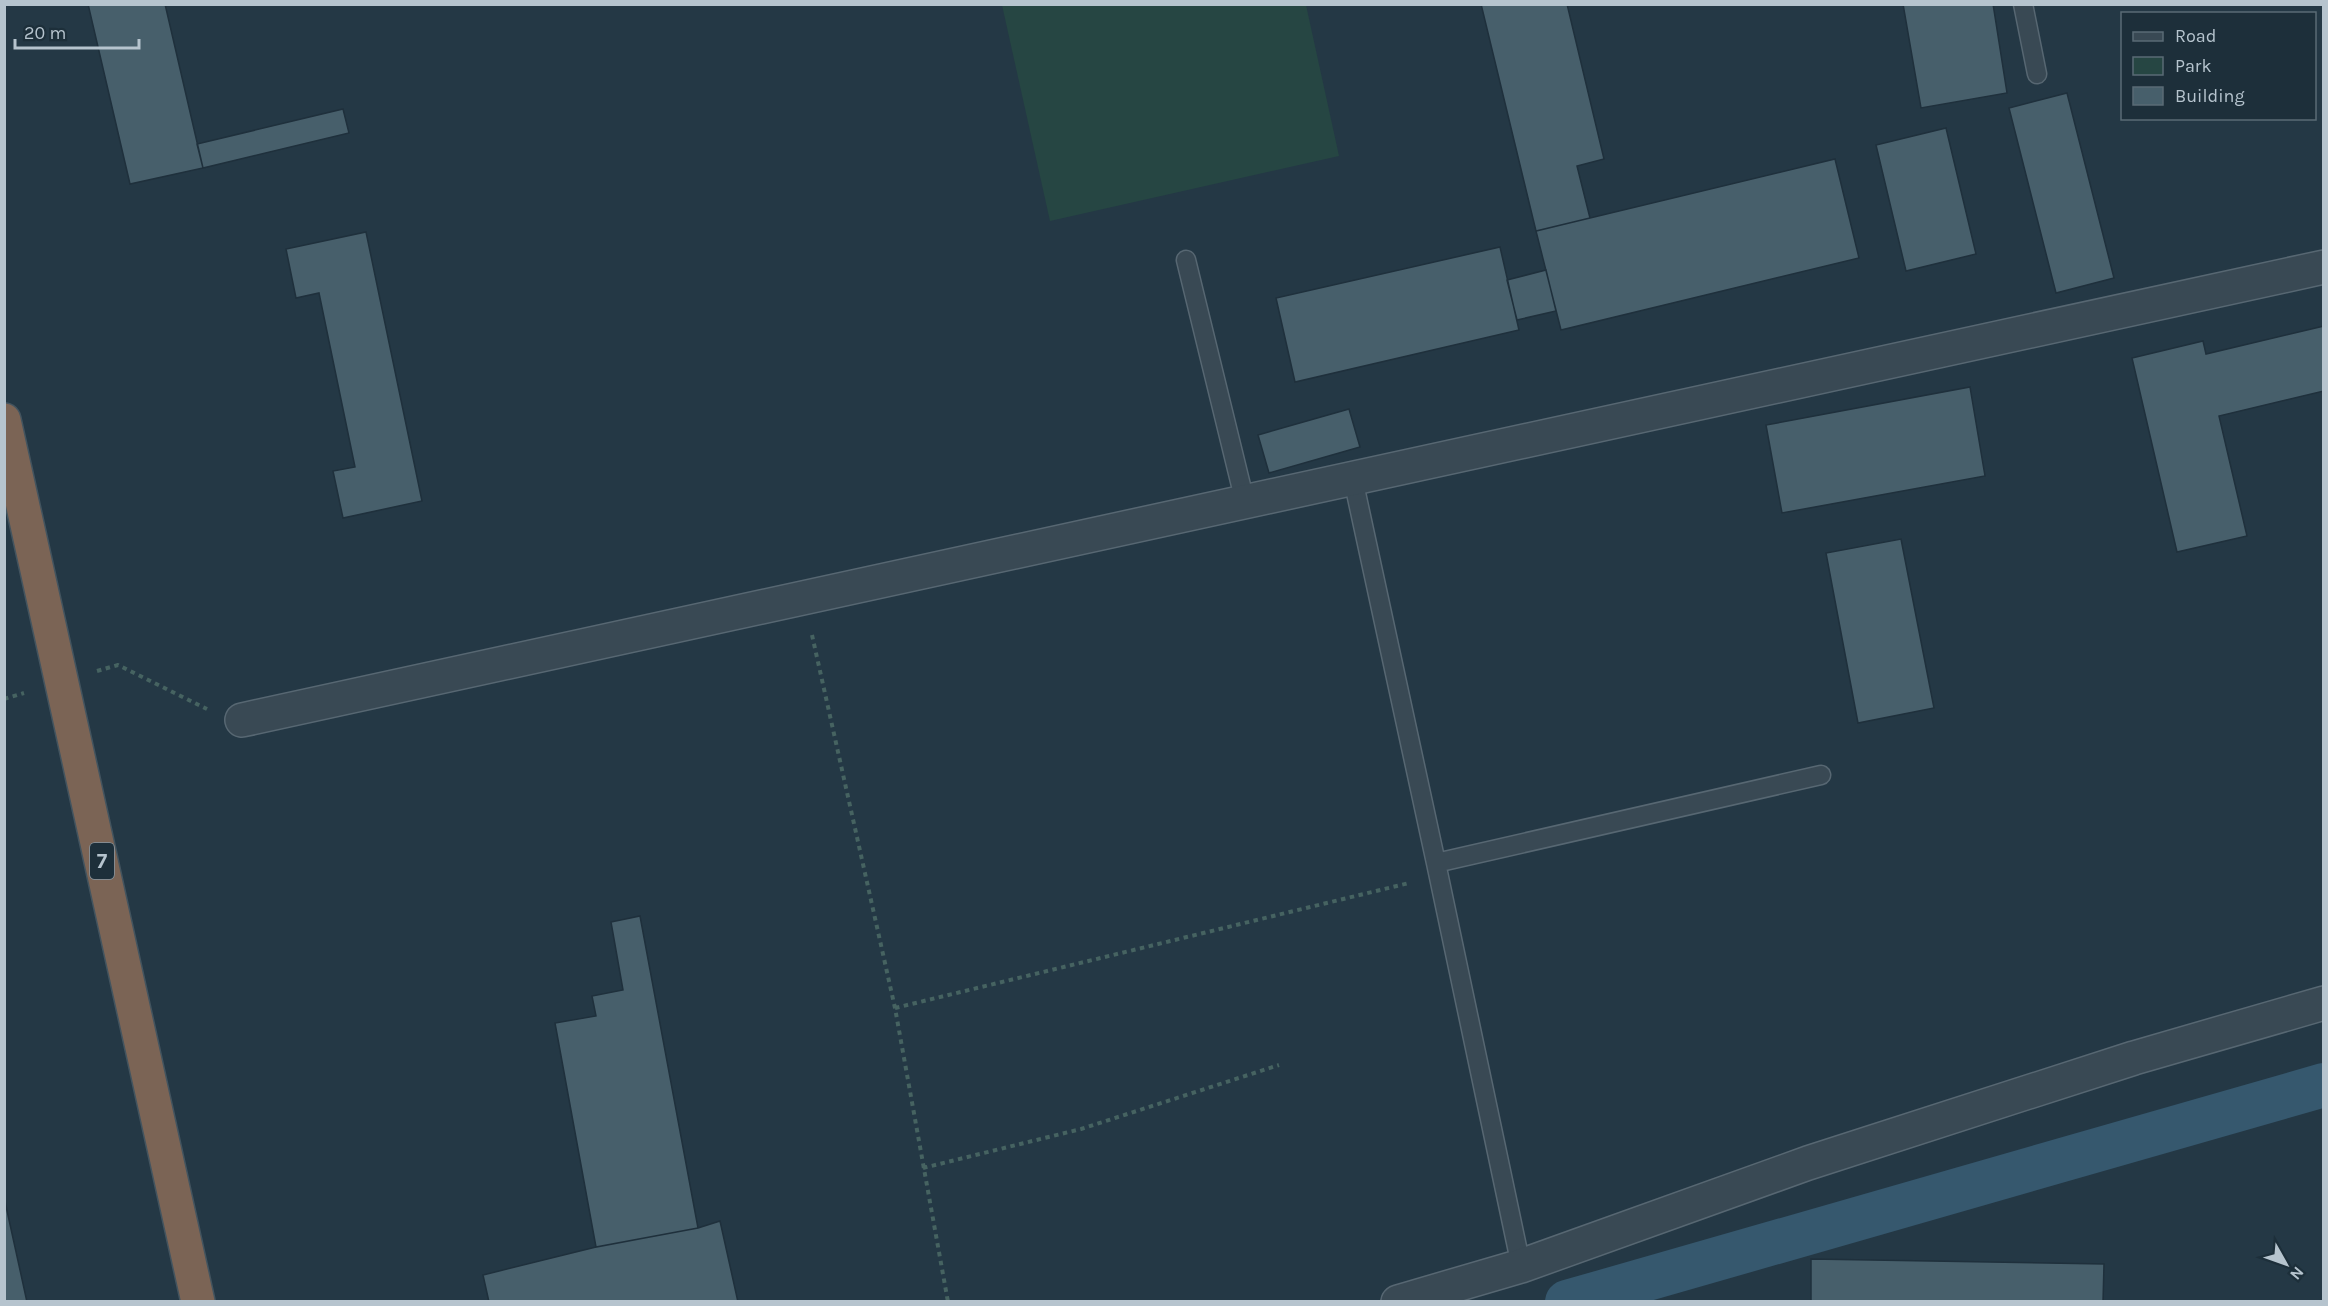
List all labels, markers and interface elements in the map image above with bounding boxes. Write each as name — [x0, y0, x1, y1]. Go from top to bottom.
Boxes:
scale bar — [15, 12, 140, 50]
legend — [2121, 12, 2316, 120]
text: 20 m — [24, 22, 66, 44]
text: Road — [2175, 25, 2216, 47]
text: Park — [2175, 55, 2212, 77]
text: Building — [2175, 85, 2245, 107]
road number: 7 — [90, 843, 114, 879]
north arrow — [2256, 1234, 2316, 1294]
text: N — [2286, 1263, 2308, 1284]

